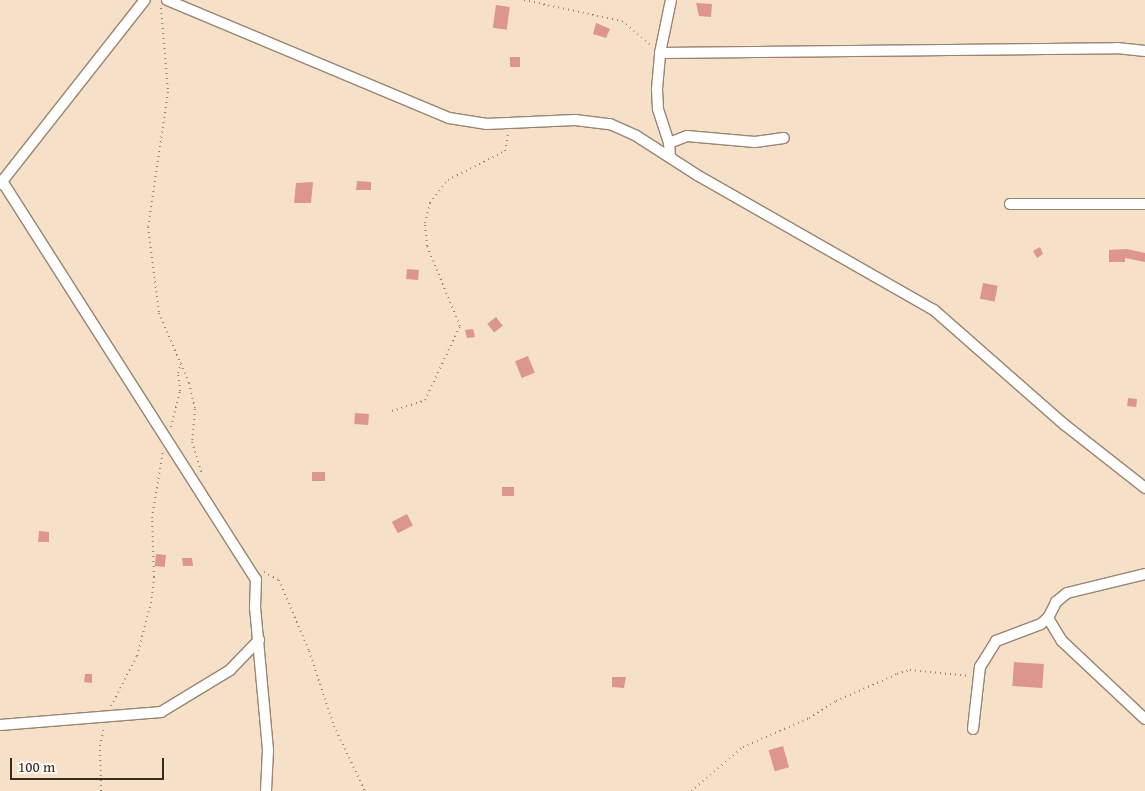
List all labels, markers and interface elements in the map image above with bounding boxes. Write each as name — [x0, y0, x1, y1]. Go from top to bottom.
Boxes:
scale bar — [12, 748, 166, 780]
text: 100 m — [18, 756, 55, 777]

